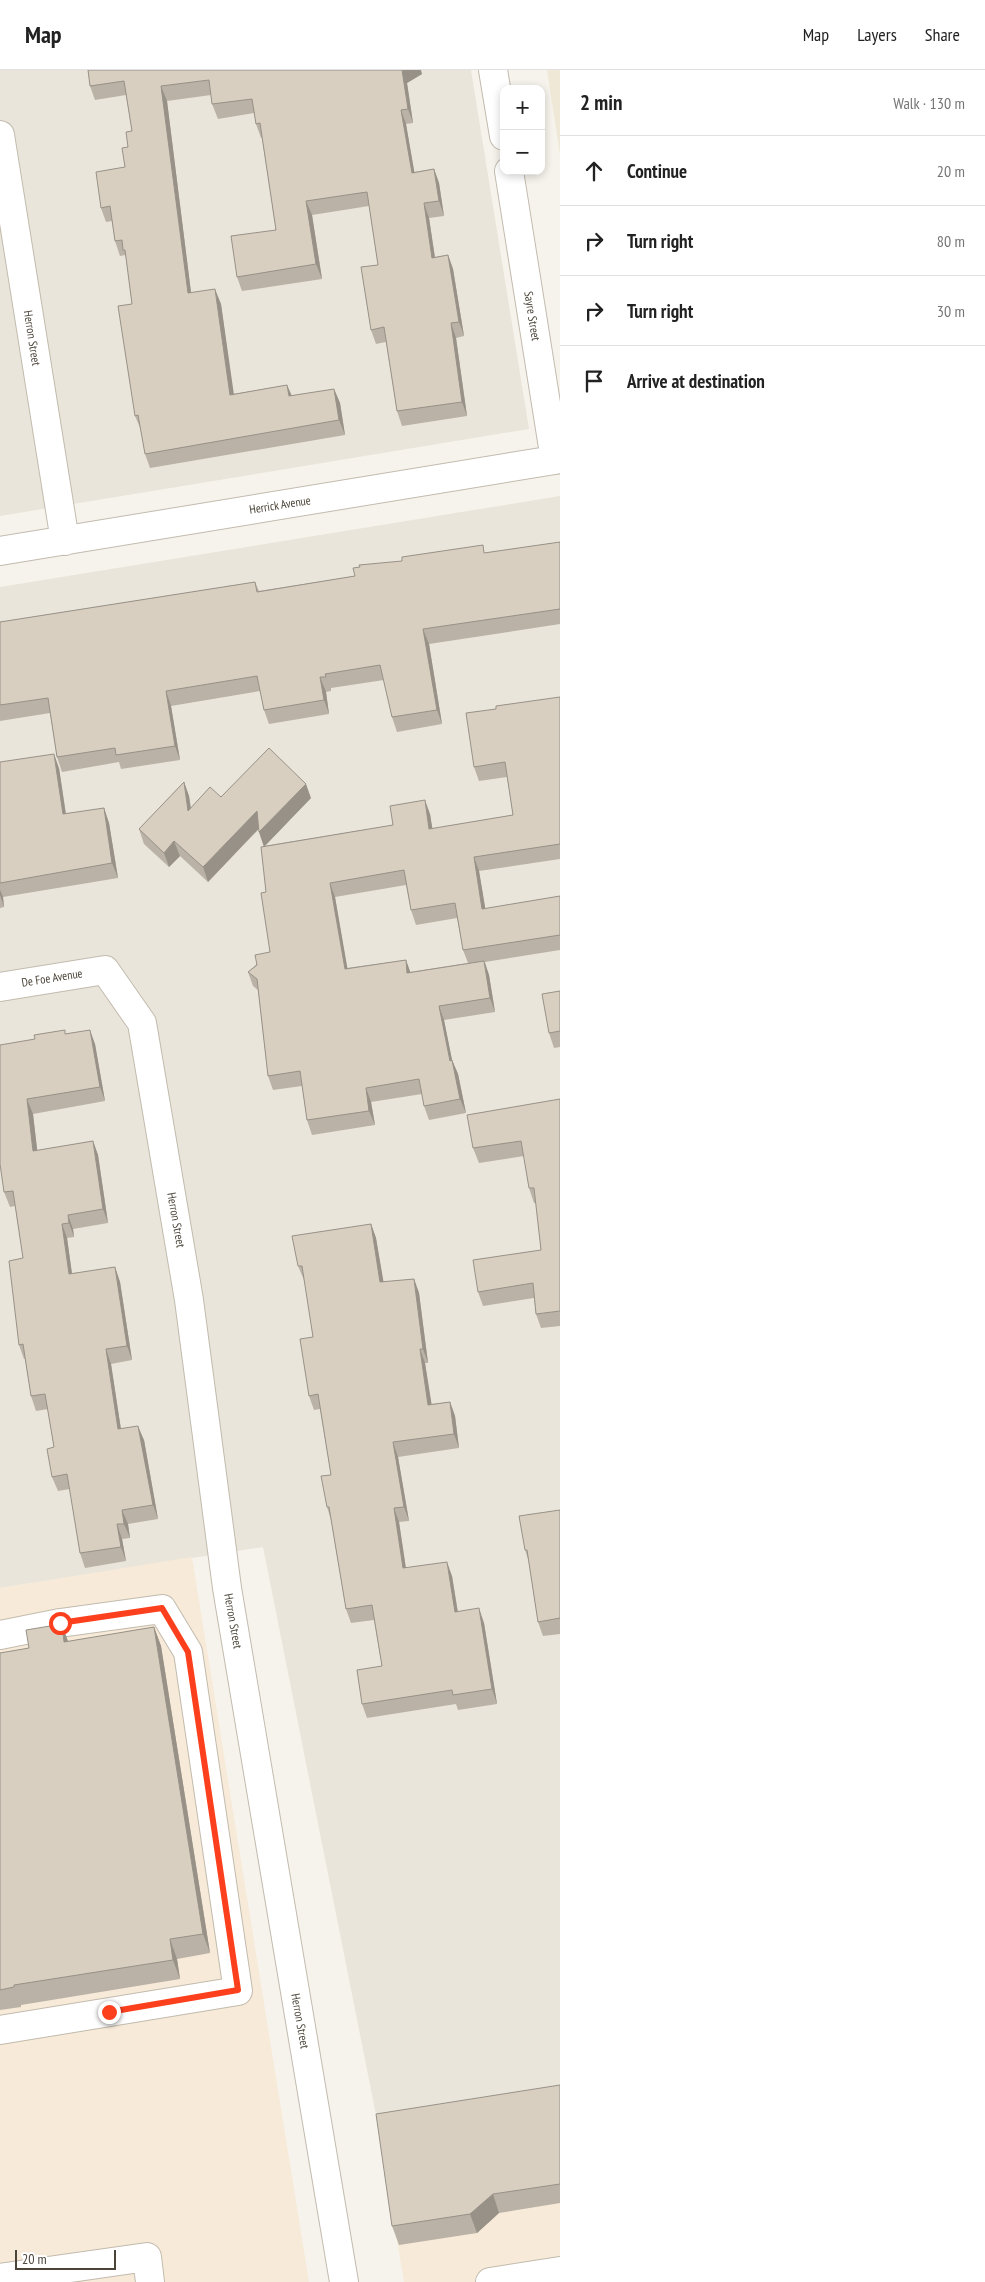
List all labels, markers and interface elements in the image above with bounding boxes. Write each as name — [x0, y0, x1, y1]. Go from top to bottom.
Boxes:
text: Map — [25, 19, 62, 50]
text: Map — [803, 23, 829, 46]
text: Layers — [857, 23, 897, 46]
text: Share — [925, 23, 960, 46]
map controls — [500, 85, 545, 175]
button: + — [500, 85, 545, 130]
text: 2 min — [580, 89, 622, 116]
text: Walk · 130 m — [893, 93, 965, 113]
button: − — [500, 130, 545, 175]
icon: ahead — [580, 157, 608, 185]
text: Continue — [627, 159, 687, 183]
text: 20 m — [937, 161, 965, 181]
icon: right — [580, 227, 608, 255]
text: Turn right — [627, 229, 693, 253]
text: 80 m — [937, 231, 965, 251]
street label: Sayre Street — [521, 290, 544, 343]
icon: right — [580, 297, 608, 325]
text: Turn right — [627, 299, 693, 323]
text: 30 m — [937, 301, 965, 321]
street label: Herron Street — [21, 309, 44, 367]
icon: arrive — [580, 367, 608, 395]
text: Arrive at destination — [627, 369, 765, 393]
street label: Herrick Avenue — [248, 492, 312, 517]
street label: De Foe Avenue — [20, 965, 83, 990]
street label: Herron Street — [164, 1191, 189, 1249]
street label: Herron Street — [221, 1592, 246, 1650]
route start — [49, 1612, 72, 1635]
street label: Herron Street — [288, 1992, 313, 2050]
route end — [98, 2001, 121, 2024]
scale bar — [15, 2247, 116, 2270]
text: 20 m — [22, 2250, 47, 2268]

